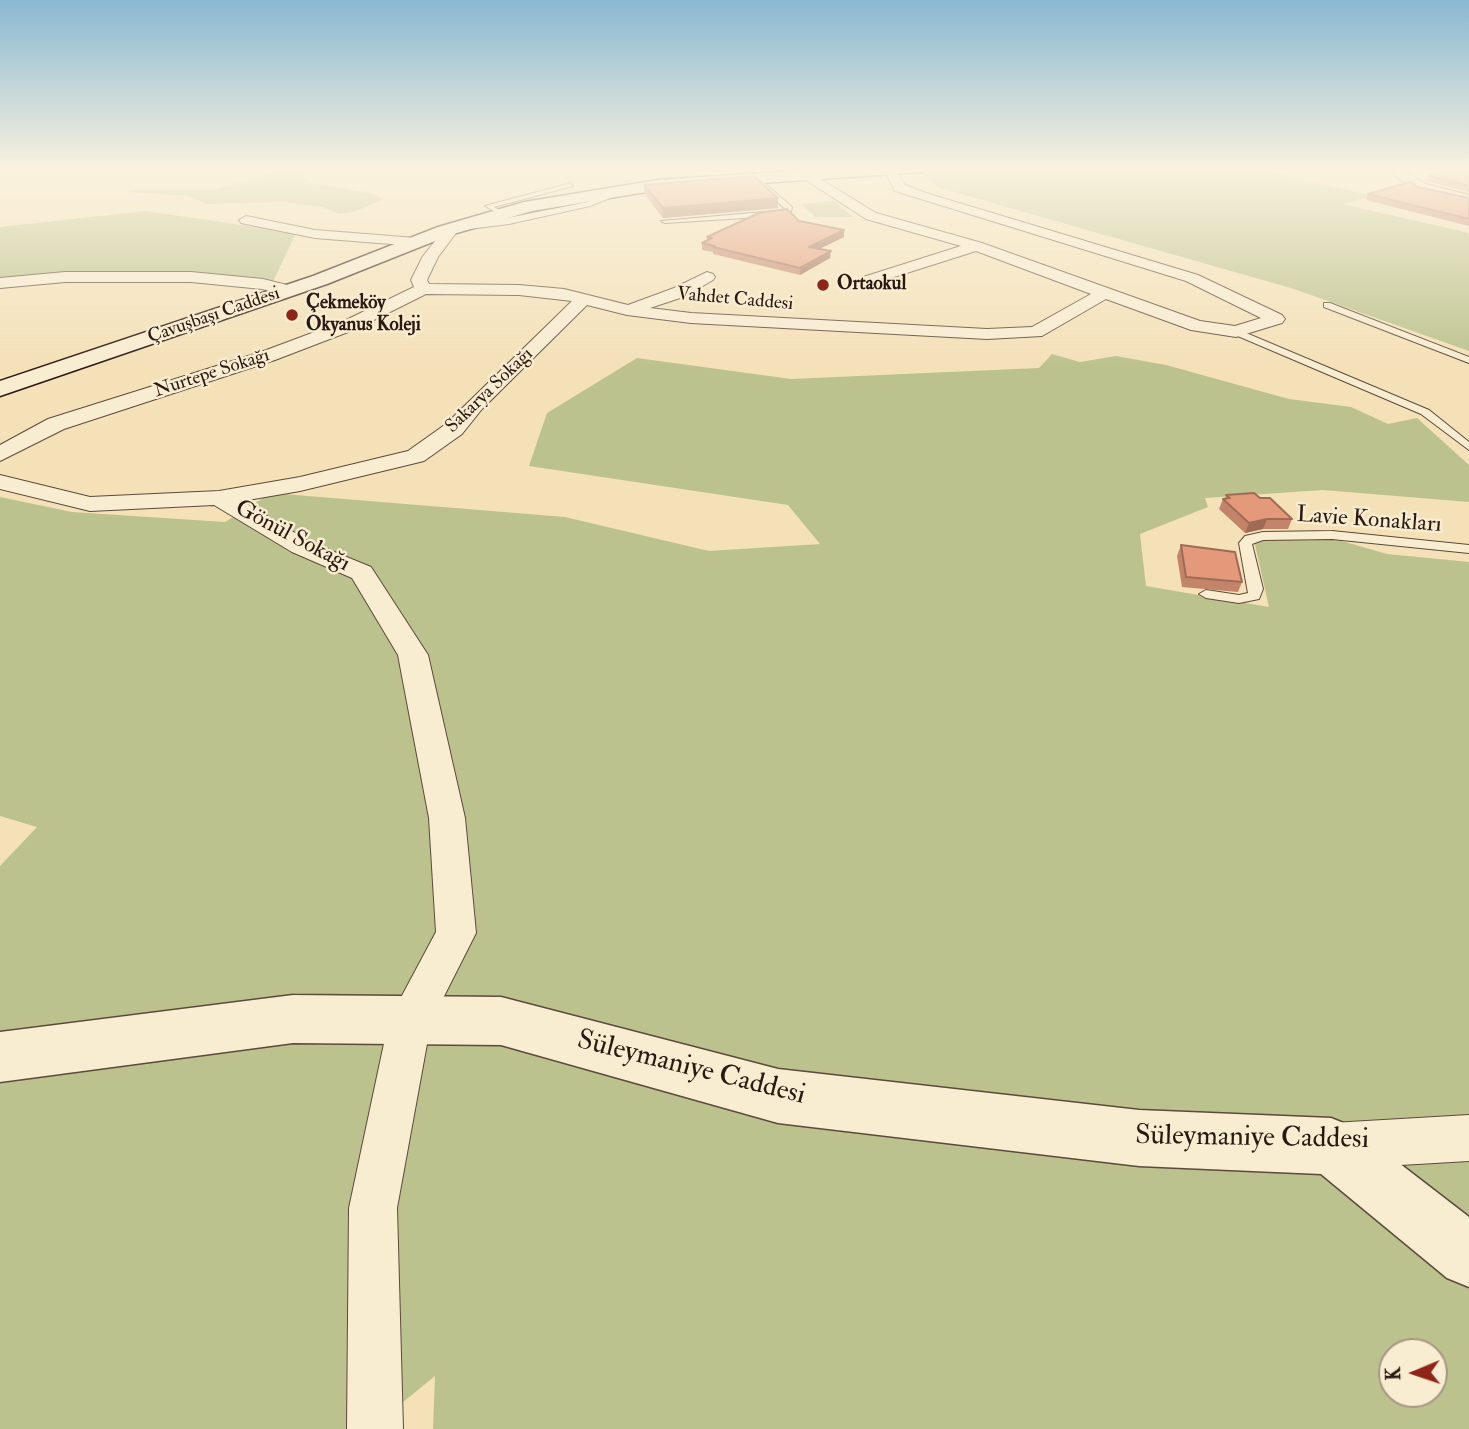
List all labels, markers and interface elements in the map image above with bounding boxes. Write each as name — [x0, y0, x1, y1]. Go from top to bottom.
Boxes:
place label: Ortaokul — [837, 274, 906, 296]
marker: Ortaokul — [815, 277, 831, 293]
street label: Çavuşbaşı Caddesi — [145, 283, 283, 349]
street label: Vahdet Caddesi — [676, 284, 794, 316]
place label: Çekmeköy Okyanus Koleji — [306, 293, 421, 337]
marker: Çekmeköy Okyanus Koleji — [284, 307, 300, 323]
street label: Sakarya Sokağı — [441, 344, 539, 438]
street label: Nurtepe Sokağı — [151, 345, 273, 403]
street label: Gönül Sokağı — [230, 495, 354, 579]
street label: Lavie Konakları — [1296, 502, 1442, 540]
street label: Süleymaniye Caddesi — [573, 1024, 809, 1114]
street label: Süleymaniye Caddesi — [1135, 1120, 1369, 1158]
north arrow — [1378, 1338, 1448, 1408]
text: K — [1382, 1367, 1406, 1381]

